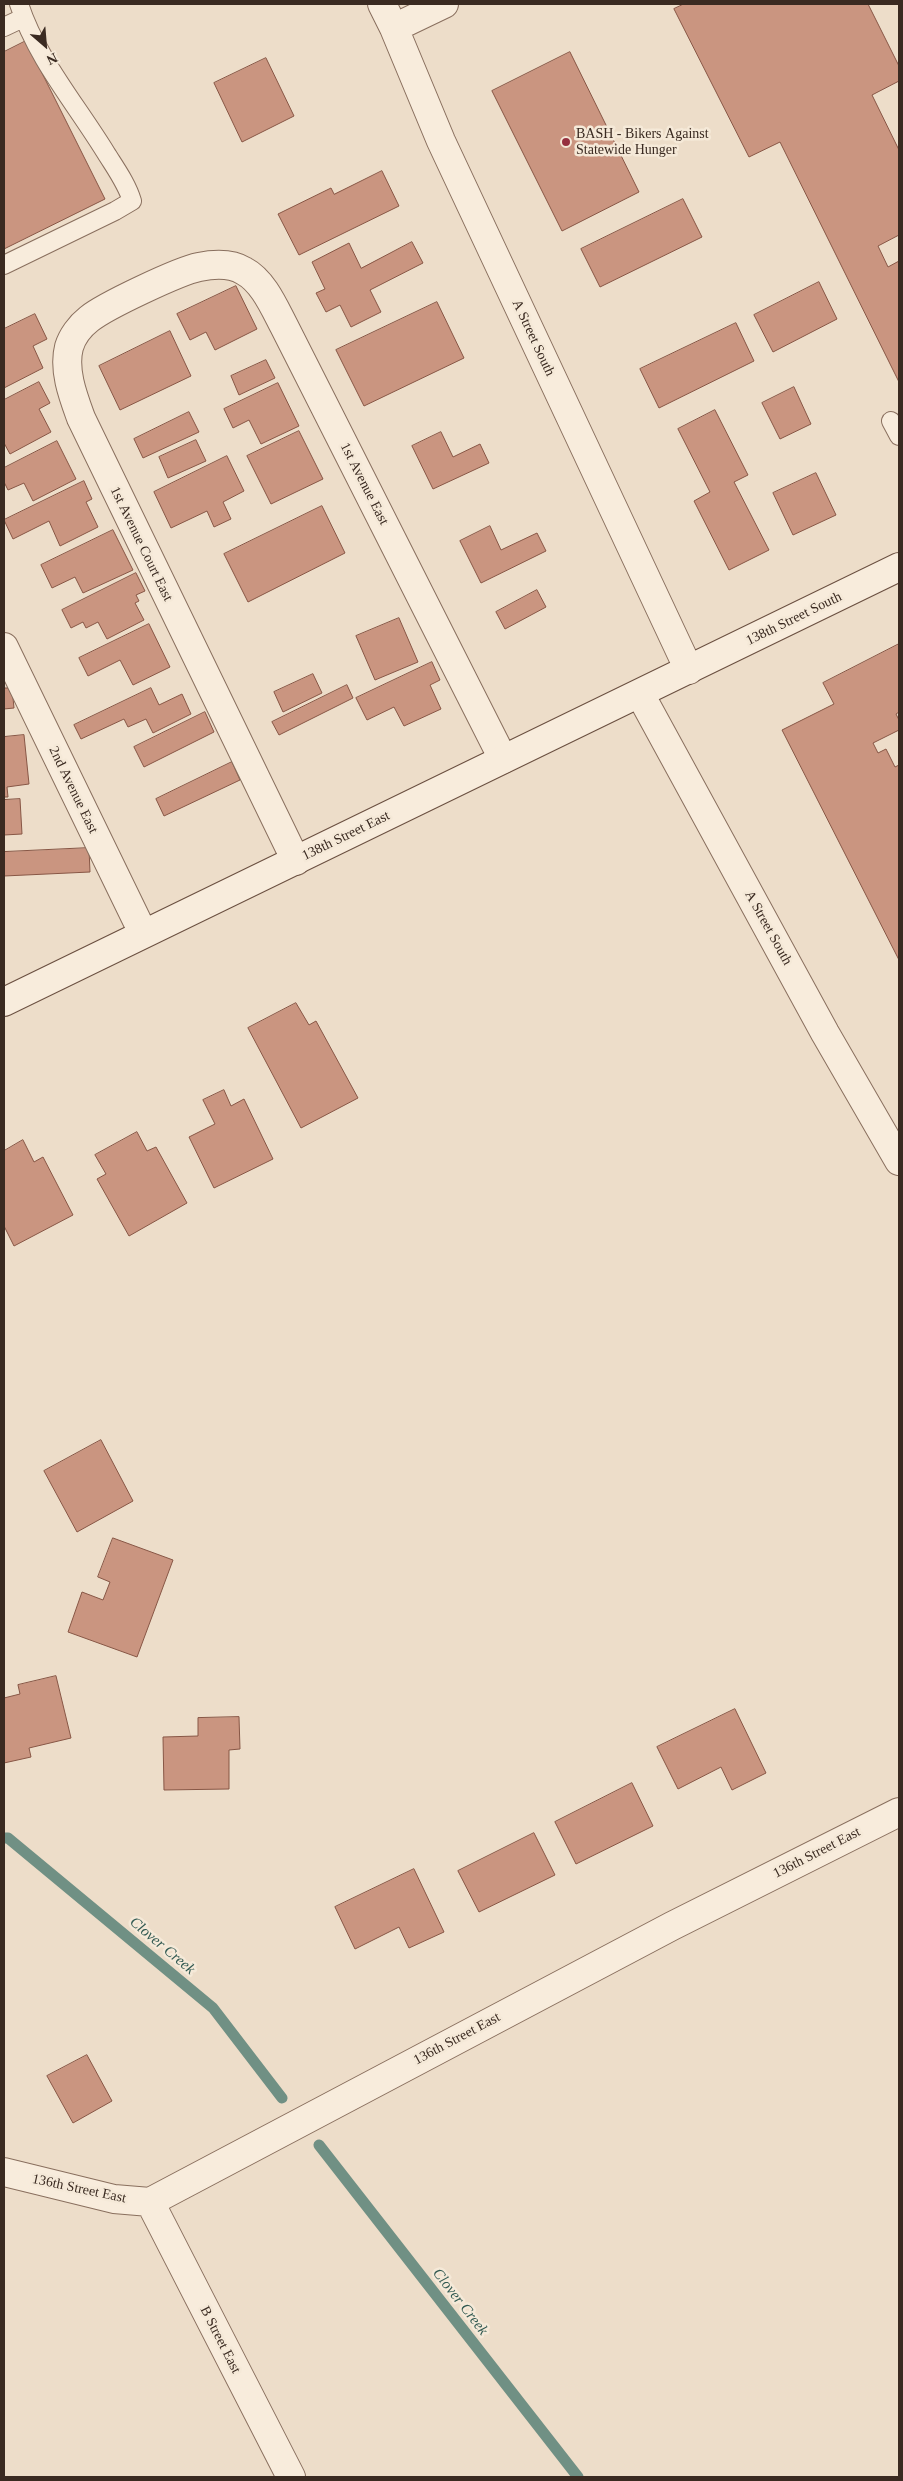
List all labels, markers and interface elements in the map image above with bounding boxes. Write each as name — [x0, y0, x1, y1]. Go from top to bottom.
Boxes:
north arrow — [20, 20, 70, 70]
text: N — [44, 50, 60, 68]
place label: BASH - Bikers Against Statewide Hunger — [576, 126, 709, 158]
marker: BASH - Bikers Against Statewide Hunger — [560, 136, 572, 148]
street label: A Street South — [508, 297, 558, 379]
street label: 1st Avenue East — [336, 440, 392, 528]
street label: 1st Avenue Court East — [106, 484, 176, 604]
street label: 138th Street South — [743, 589, 845, 649]
street label: 2nd Avenue East — [45, 744, 101, 836]
street label: 138th Street East — [299, 807, 393, 865]
street label: A Street South — [741, 888, 795, 968]
street label: 136th Street East — [771, 1824, 863, 1882]
water label: Clover Creek — [126, 1913, 198, 1979]
street label: 136th Street East — [411, 2009, 503, 2069]
street label: 136th Street East — [30, 2171, 128, 2207]
water label: Clover Creek — [428, 2265, 492, 2339]
street label: B Street East — [196, 2304, 244, 2376]

